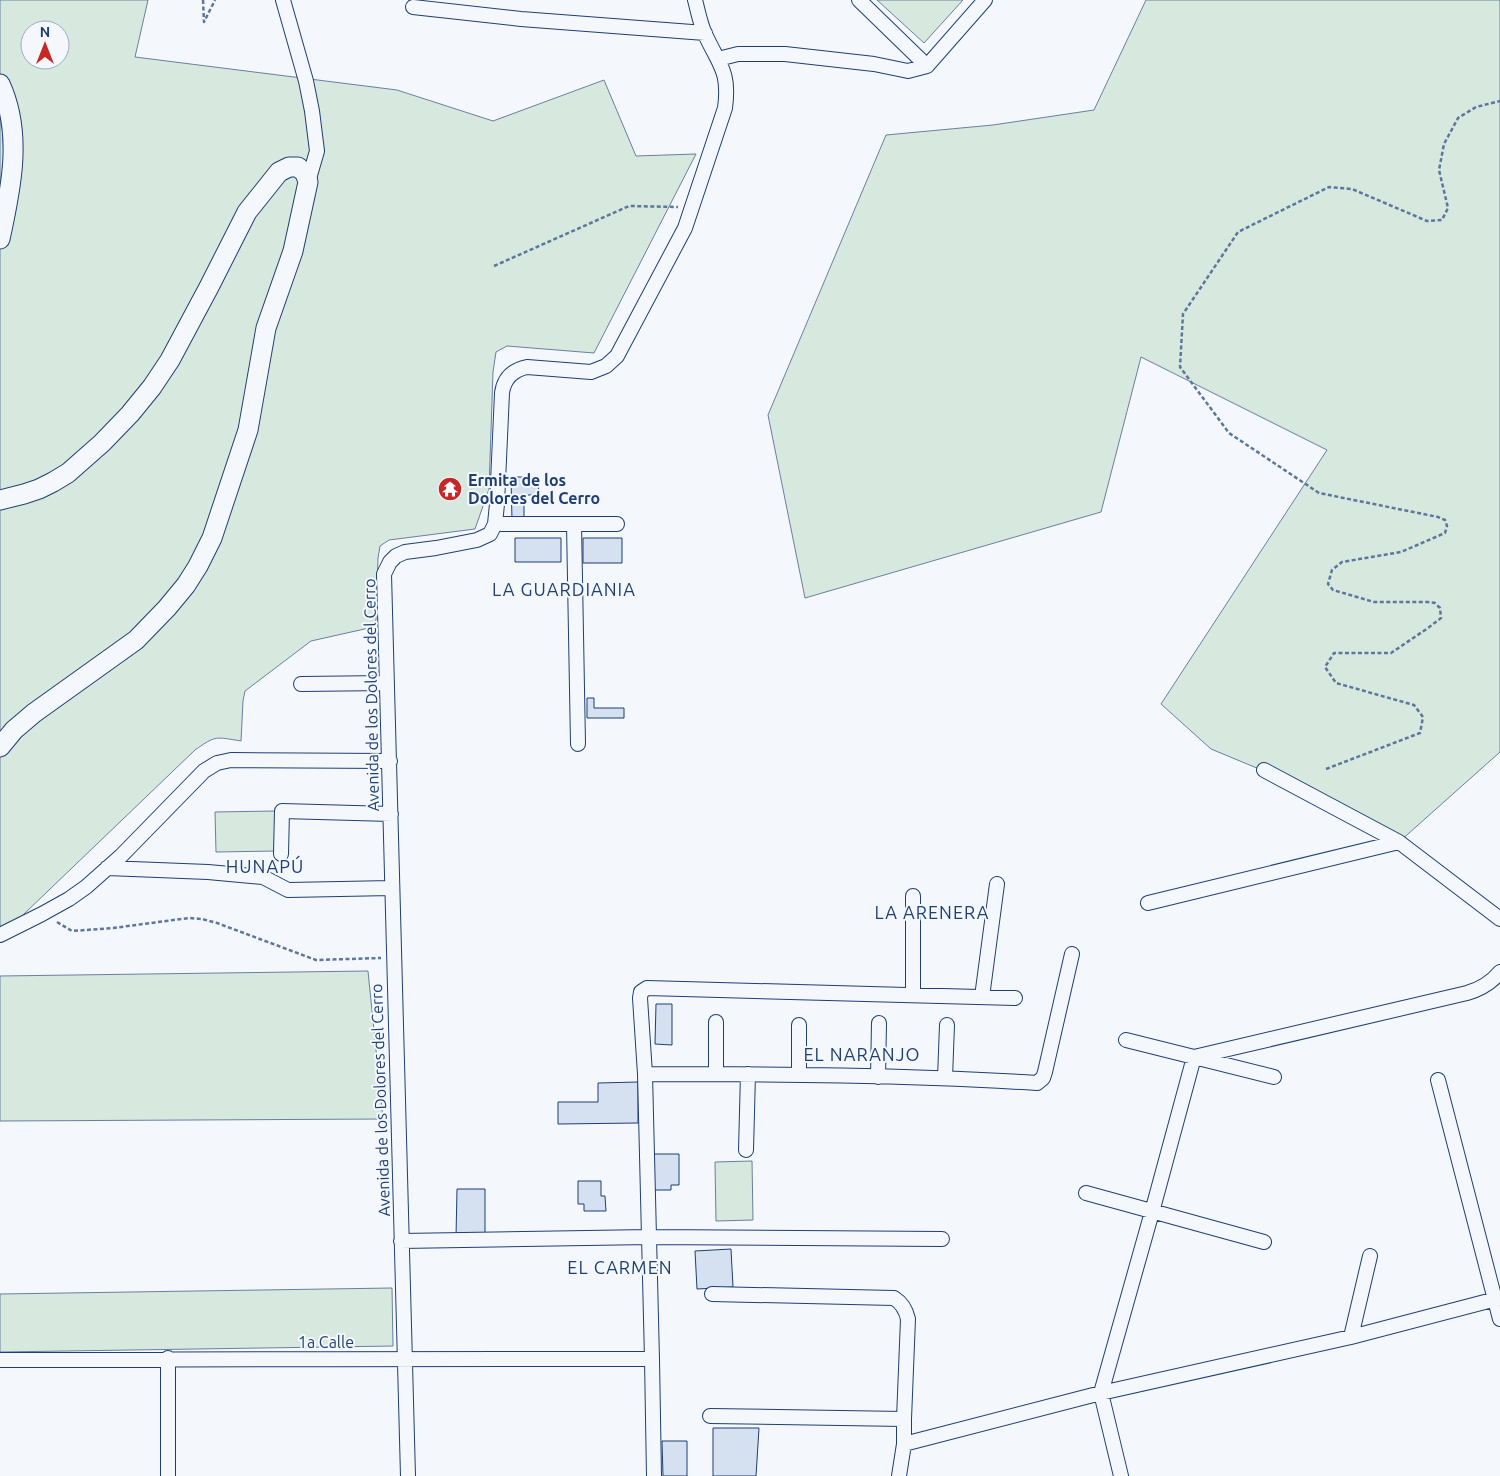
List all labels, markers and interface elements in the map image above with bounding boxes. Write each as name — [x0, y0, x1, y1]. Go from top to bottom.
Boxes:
north arrow — [20, 20, 70, 70]
text: N — [40, 24, 50, 40]
place label: Ermita de los Dolores del Cerro — [468, 471, 600, 507]
temple icon: Ermita de los Dolores del Cerro — [437, 476, 463, 502]
street label: Avenida de los Dolores del Cerro — [360, 578, 382, 812]
district label: LA GUARDIANIA — [492, 579, 636, 599]
district label: HUNAPÚ — [226, 855, 304, 876]
district label: LA ARENERA — [875, 902, 989, 922]
street label: Avenida de los Dolores del Cerro — [367, 983, 393, 1217]
district label: EL NARANJO — [803, 1044, 921, 1064]
district label: EL CARMEN — [567, 1257, 673, 1277]
street label: 1a Calle — [298, 1333, 354, 1351]

